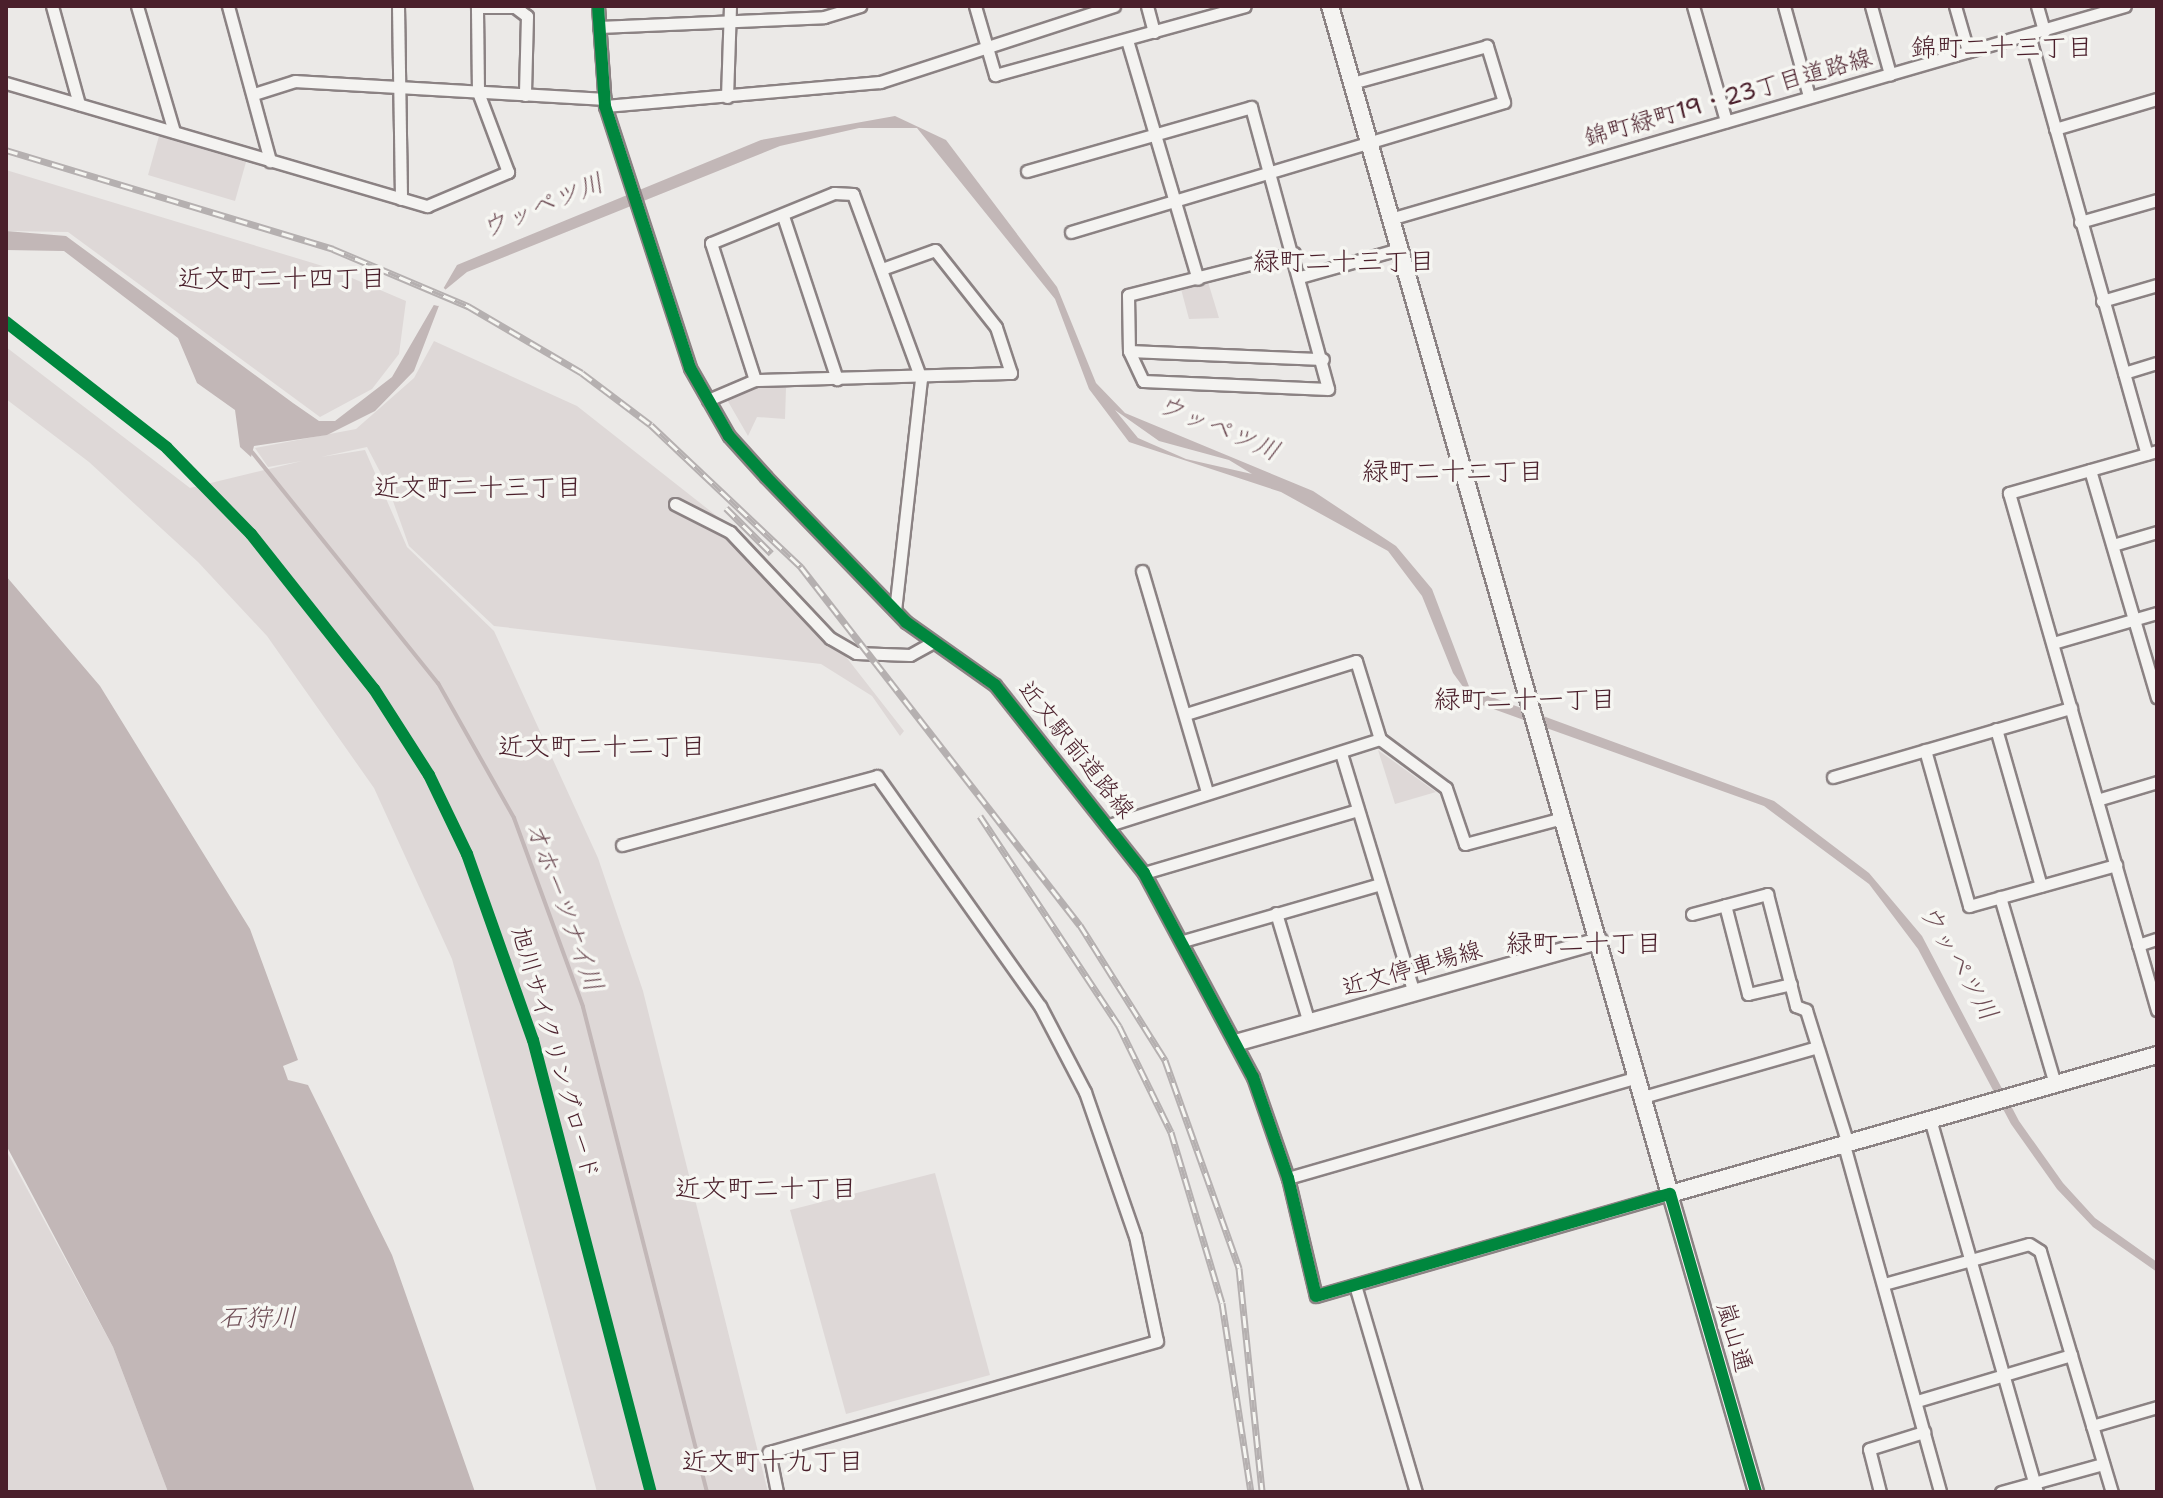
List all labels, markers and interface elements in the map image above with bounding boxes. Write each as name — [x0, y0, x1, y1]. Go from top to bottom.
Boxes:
district label: 錦町二十三丁目 — [1911, 31, 2093, 63]
street label: 錦町緑町19・23丁目道路線 — [1581, 43, 1875, 153]
water label: ウッペツ川 — [476, 166, 608, 244]
district label: 緑町二十三丁目 — [1253, 245, 1435, 277]
district label: 近文町二十四丁目 — [178, 262, 386, 294]
water label: ウッペツ川 — [1153, 387, 1285, 467]
district label: 緑町二十二丁目 — [1362, 455, 1544, 487]
district label: 近文町二十三丁目 — [374, 471, 582, 503]
street label: 近文駅前道路線 — [1012, 676, 1140, 824]
district label: 緑町二十一丁目 — [1434, 683, 1616, 715]
district label: 近文町二十二丁目 — [498, 730, 706, 762]
water label: オホーツナイ川 — [519, 815, 611, 997]
water label: ウッペツ川 — [1913, 898, 2005, 1026]
street label: 旭川サイクリングロード — [505, 922, 605, 1184]
district label: 緑町二十丁目 — [1506, 927, 1662, 959]
street label: 近文停車場線 — [1339, 935, 1485, 1003]
district label: 近文町二十丁目 — [675, 1172, 857, 1204]
street label: 嵐山通 — [1710, 1298, 1758, 1376]
water label: 石狩川 — [219, 1301, 297, 1333]
district label: 近文町十九丁目 — [682, 1445, 864, 1477]

